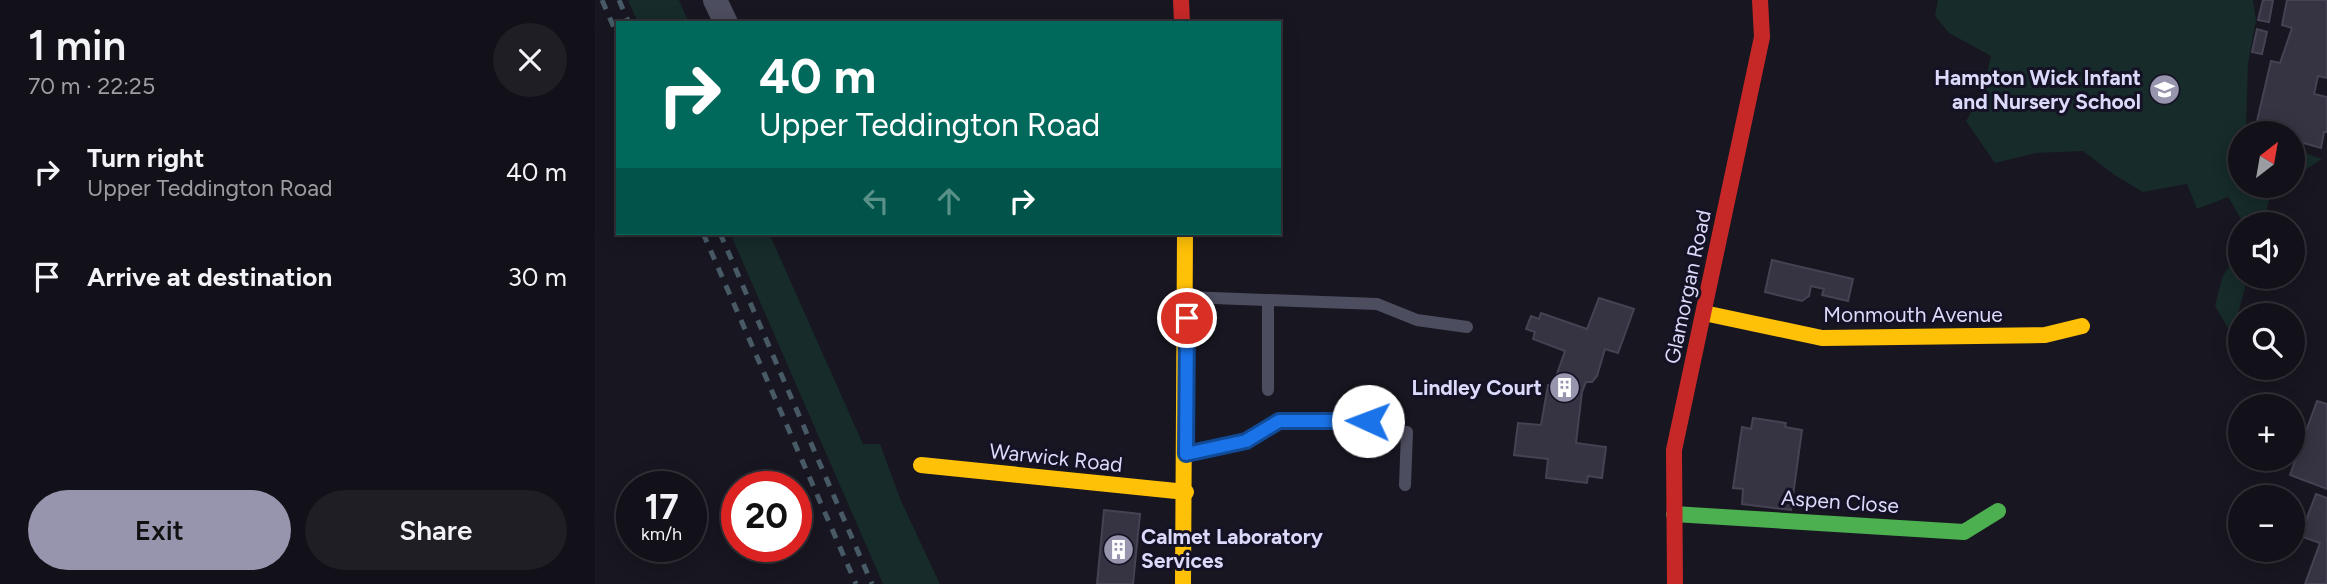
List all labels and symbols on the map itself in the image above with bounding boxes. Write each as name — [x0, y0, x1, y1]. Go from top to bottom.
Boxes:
place label: Hampton Wick Infant and Nursery School — [1934, 65, 2141, 114]
school or university icon: Hampton Wick Infant and Nursery School — [2147, 73, 2181, 107]
north arrow — [2228, 121, 2305, 198]
street label: Glamorgan Road — [1659, 208, 1716, 366]
pin — [1157, 288, 1217, 348]
street label: Monmouth Avenue — [1823, 302, 2003, 327]
building icon: Lindley Court — [1548, 371, 1582, 405]
place label: Lindley Court — [1412, 375, 1542, 400]
position arrow — [1331, 384, 1405, 458]
street label: Warwick Road — [988, 438, 1124, 477]
speed limit sign: 20 — [721, 471, 812, 562]
street label: Aspen Close — [1780, 485, 1900, 518]
place label: Calmet Laboratory Services — [1141, 524, 1324, 573]
building icon: Calmet Laboratory Services — [1101, 532, 1135, 566]

